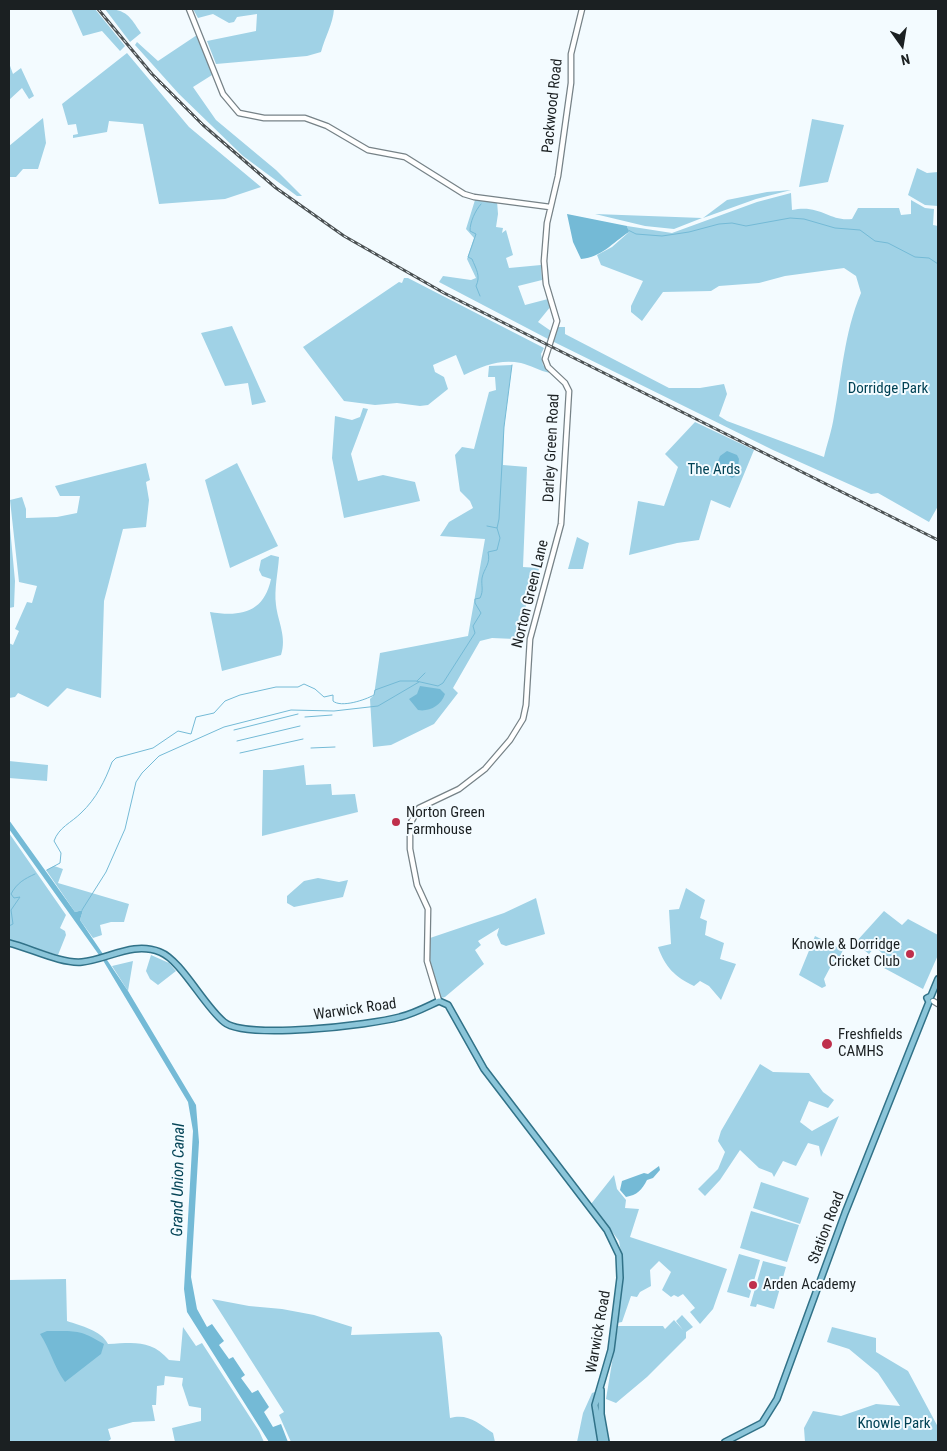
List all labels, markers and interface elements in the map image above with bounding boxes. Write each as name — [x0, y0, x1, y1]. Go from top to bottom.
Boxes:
north arrow — [877, 20, 927, 70]
text: N — [899, 51, 911, 68]
street label: Packwood Road — [539, 58, 567, 154]
park label: Dorridge Park — [848, 380, 928, 398]
street label: Darley Green Road — [540, 393, 564, 503]
park label: The Ards — [688, 461, 740, 479]
street label: Norton Green Lane — [509, 538, 553, 650]
place label: Norton Green Farmhouse — [406, 804, 485, 839]
marker: Norton Green Farmhouse — [390, 816, 402, 828]
place label: Knowle & Dorridge Cricket Club — [791, 936, 900, 971]
marker: Knowle & Dorridge Cricket Club — [904, 948, 916, 960]
street label: Warwick Road — [312, 995, 398, 1025]
place label: Freshfields CAMHS — [838, 1026, 903, 1061]
marker: Freshfields CAMHS — [820, 1037, 834, 1051]
water label: Grand Union Canal — [168, 1123, 190, 1237]
street label: Station Road — [805, 1189, 849, 1267]
place label: Arden Academy — [763, 1276, 856, 1294]
marker: Arden Academy — [747, 1279, 759, 1291]
street label: Warwick Road — [583, 1289, 615, 1375]
park label: Knowle Park — [857, 1415, 931, 1433]

